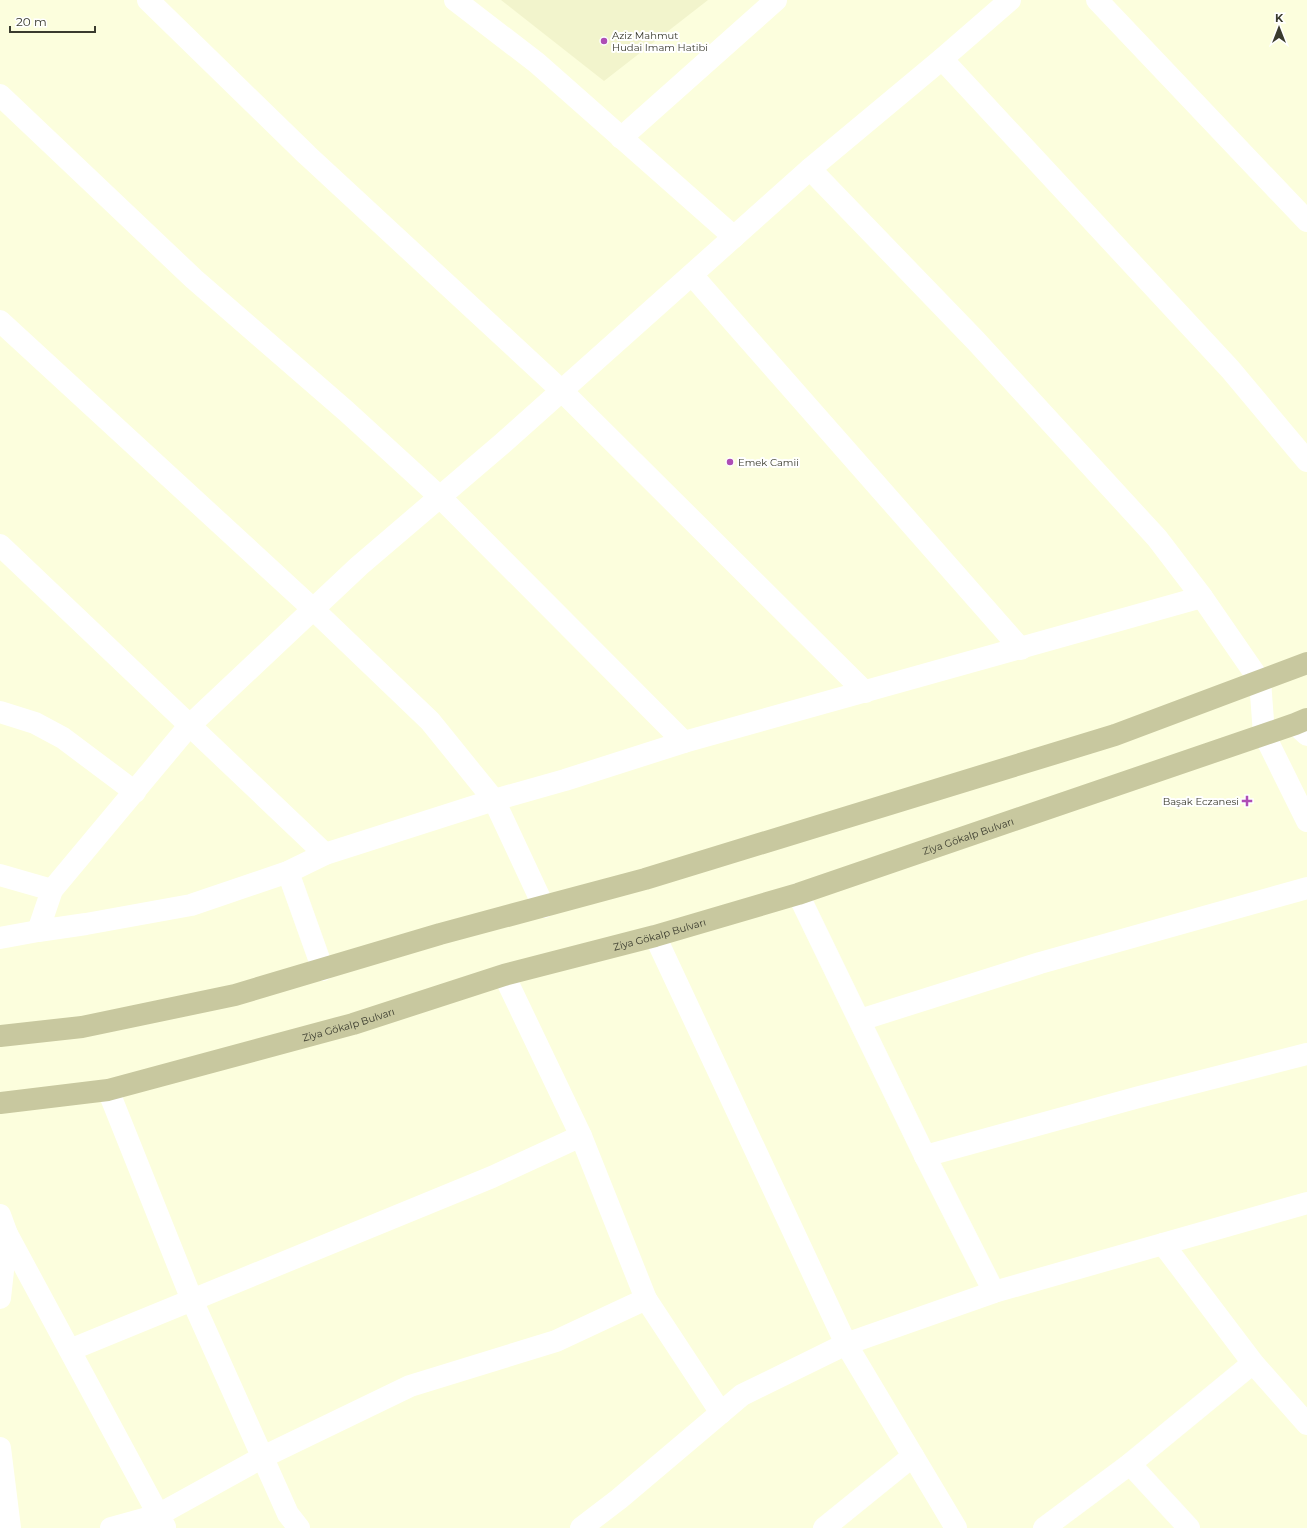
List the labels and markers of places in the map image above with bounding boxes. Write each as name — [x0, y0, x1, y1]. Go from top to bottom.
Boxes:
place label: Aziz Mahmut Hudai Imam Hatibi — [612, 29, 708, 54]
marker: Aziz Mahmut Hudai Imam Hatibi — [599, 36, 609, 46]
place label: Emek Camii — [738, 456, 799, 469]
marker: Emek Camii — [725, 457, 735, 467]
place label: Başak Eczanesi — [1163, 795, 1239, 808]
marker: Başak Eczanesi — [1242, 796, 1252, 806]

